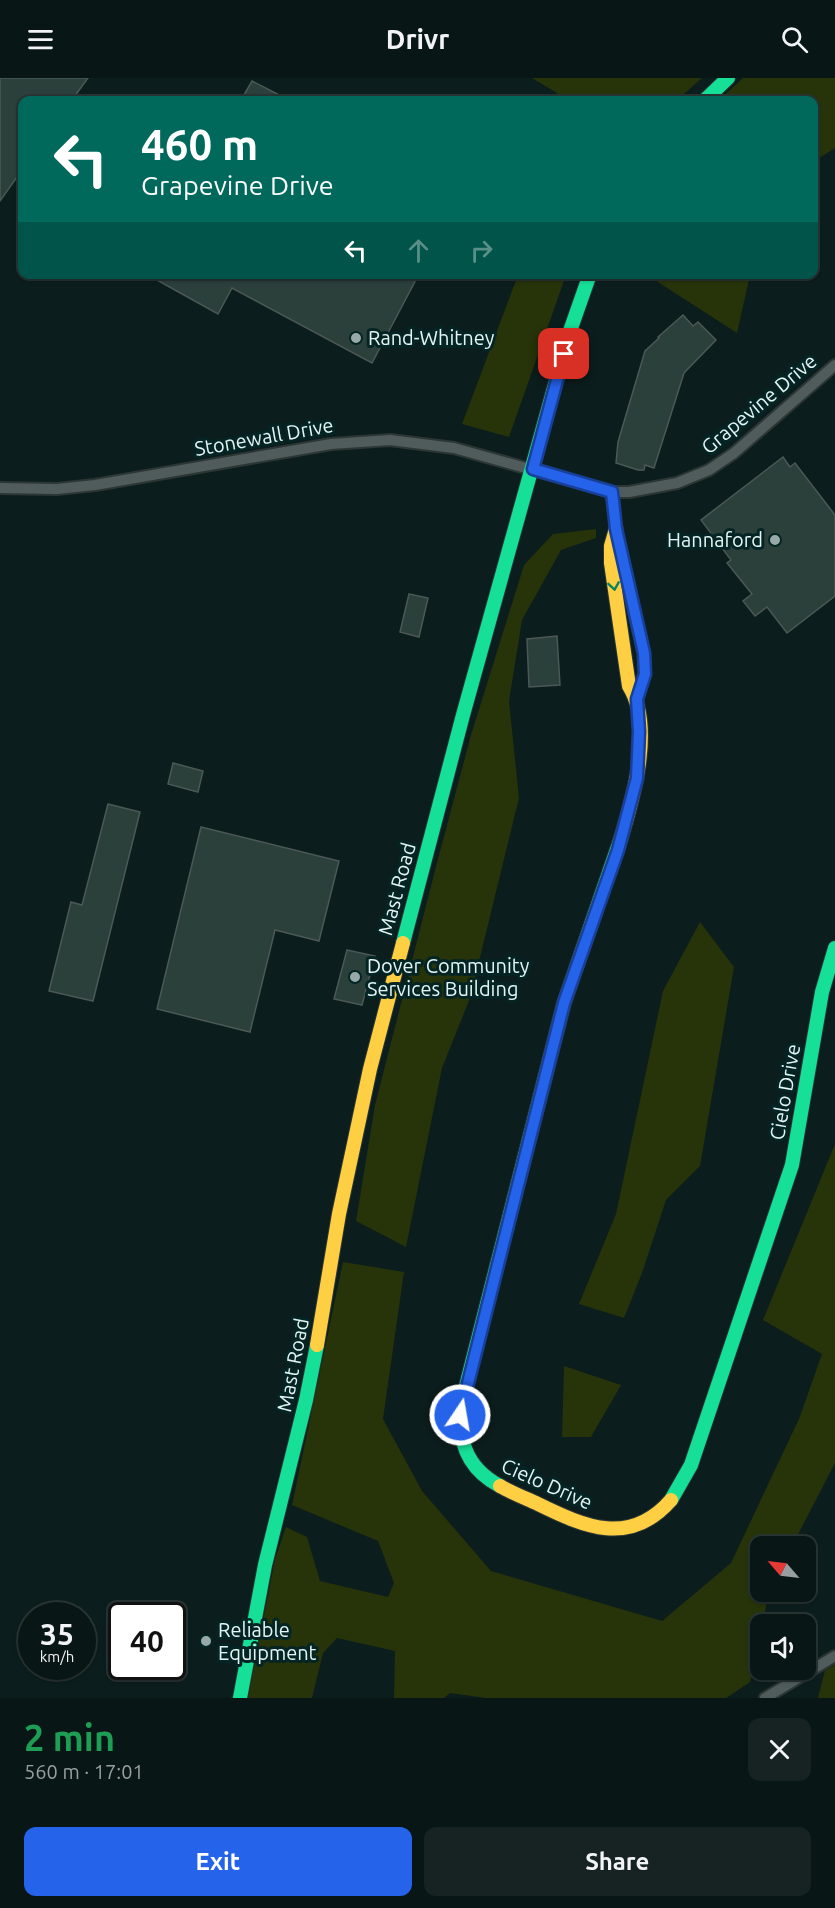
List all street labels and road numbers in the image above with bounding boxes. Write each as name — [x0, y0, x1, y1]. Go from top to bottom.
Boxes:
street label: Grapevine Drive — [697, 349, 821, 458]
street label: Stonewall Drive — [193, 413, 335, 460]
street label: Mast Road — [373, 840, 420, 938]
street label: Cielo Drive — [765, 1042, 804, 1142]
street label: Mast Road — [272, 1316, 313, 1414]
street label: Cielo Drive — [498, 1453, 596, 1514]

